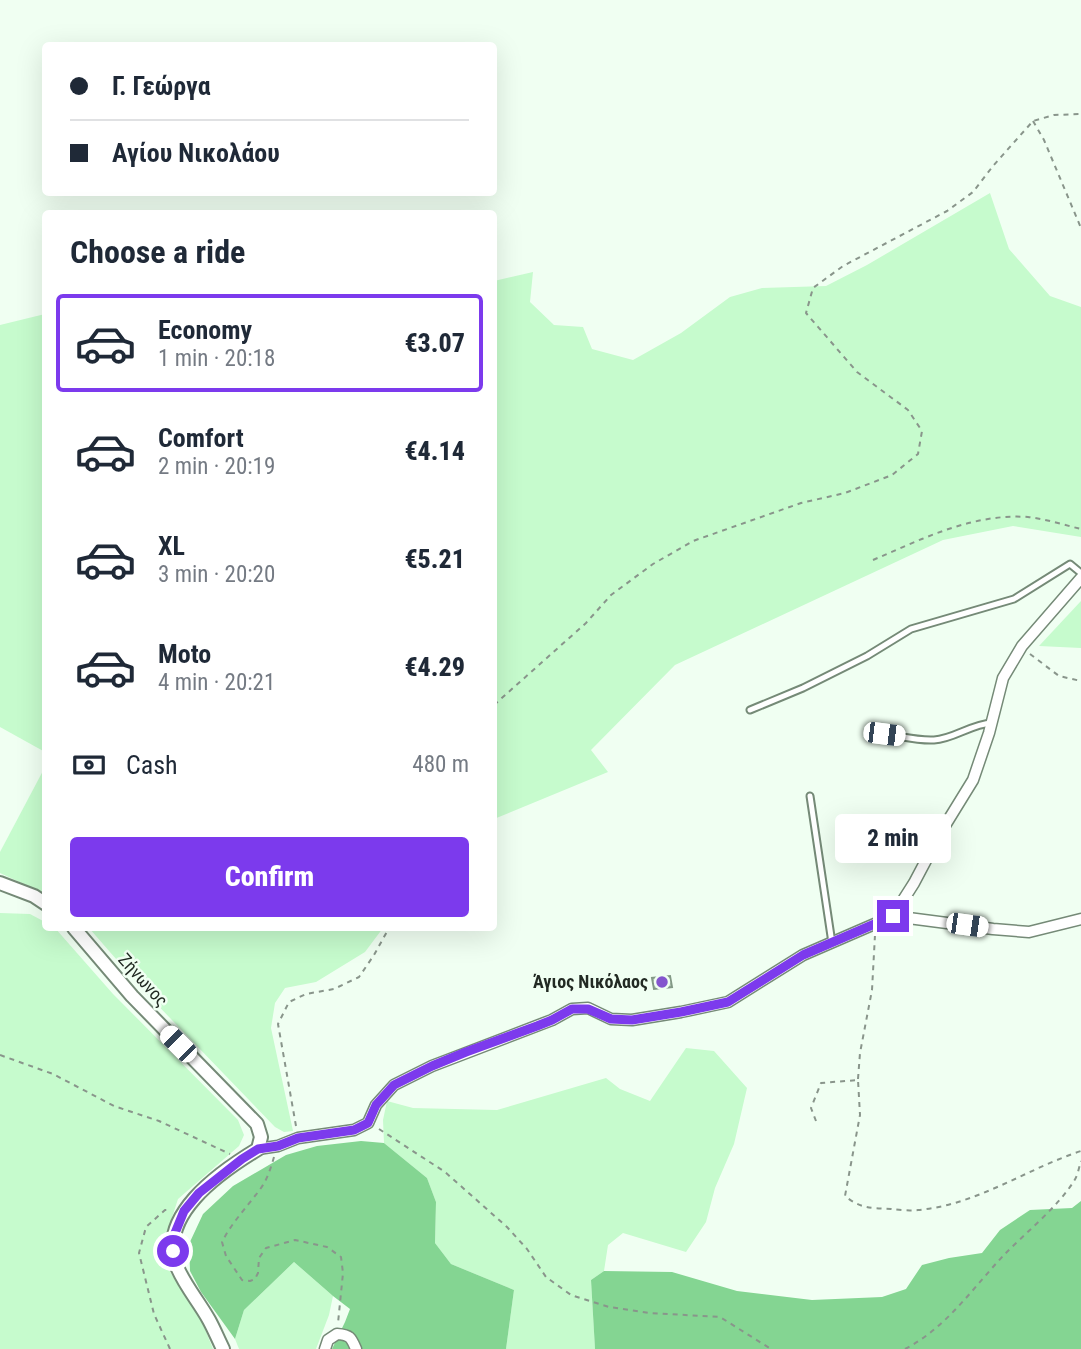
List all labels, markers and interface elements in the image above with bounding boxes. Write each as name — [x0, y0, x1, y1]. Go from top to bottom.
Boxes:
text: Γ. Γεώργα — [112, 71, 211, 101]
text: Αγίου Νικολάου — [112, 138, 280, 168]
text: Choose a ride — [70, 233, 245, 271]
icon: car — [74, 312, 137, 375]
text: Economy — [158, 315, 252, 345]
text: €3.07 — [404, 328, 465, 358]
text: 1 min · 20:18 — [158, 345, 275, 372]
icon: car — [74, 420, 137, 483]
text: Comfort — [158, 423, 244, 453]
text: €4.14 — [404, 436, 465, 466]
text: 2 min · 20:19 — [158, 453, 275, 480]
icon: car — [74, 528, 137, 591]
text: XL — [158, 531, 185, 561]
text: €5.21 — [404, 544, 465, 574]
text: 3 min · 20:20 — [158, 561, 275, 588]
icon: car — [74, 636, 137, 699]
text: Moto — [158, 639, 211, 669]
text: €4.29 — [404, 652, 465, 682]
text: 4 min · 20:21 — [158, 669, 275, 696]
car — [862, 721, 907, 747]
icon: cash — [70, 746, 108, 784]
text: Cash — [126, 750, 178, 780]
text: 480 m — [412, 751, 469, 778]
callout: 2 min — [835, 814, 951, 864]
text: 2 min — [867, 825, 919, 852]
button: Confirm — [70, 837, 469, 917]
route end — [877, 900, 909, 932]
car — [945, 912, 990, 938]
street label: Ζήνωνος — [114, 949, 173, 1010]
place label: Άγιος Νικόλαος — [533, 971, 648, 992]
marker: Άγιος Νικόλαος — [654, 974, 670, 990]
car — [156, 1022, 201, 1066]
route start — [157, 1235, 189, 1267]

